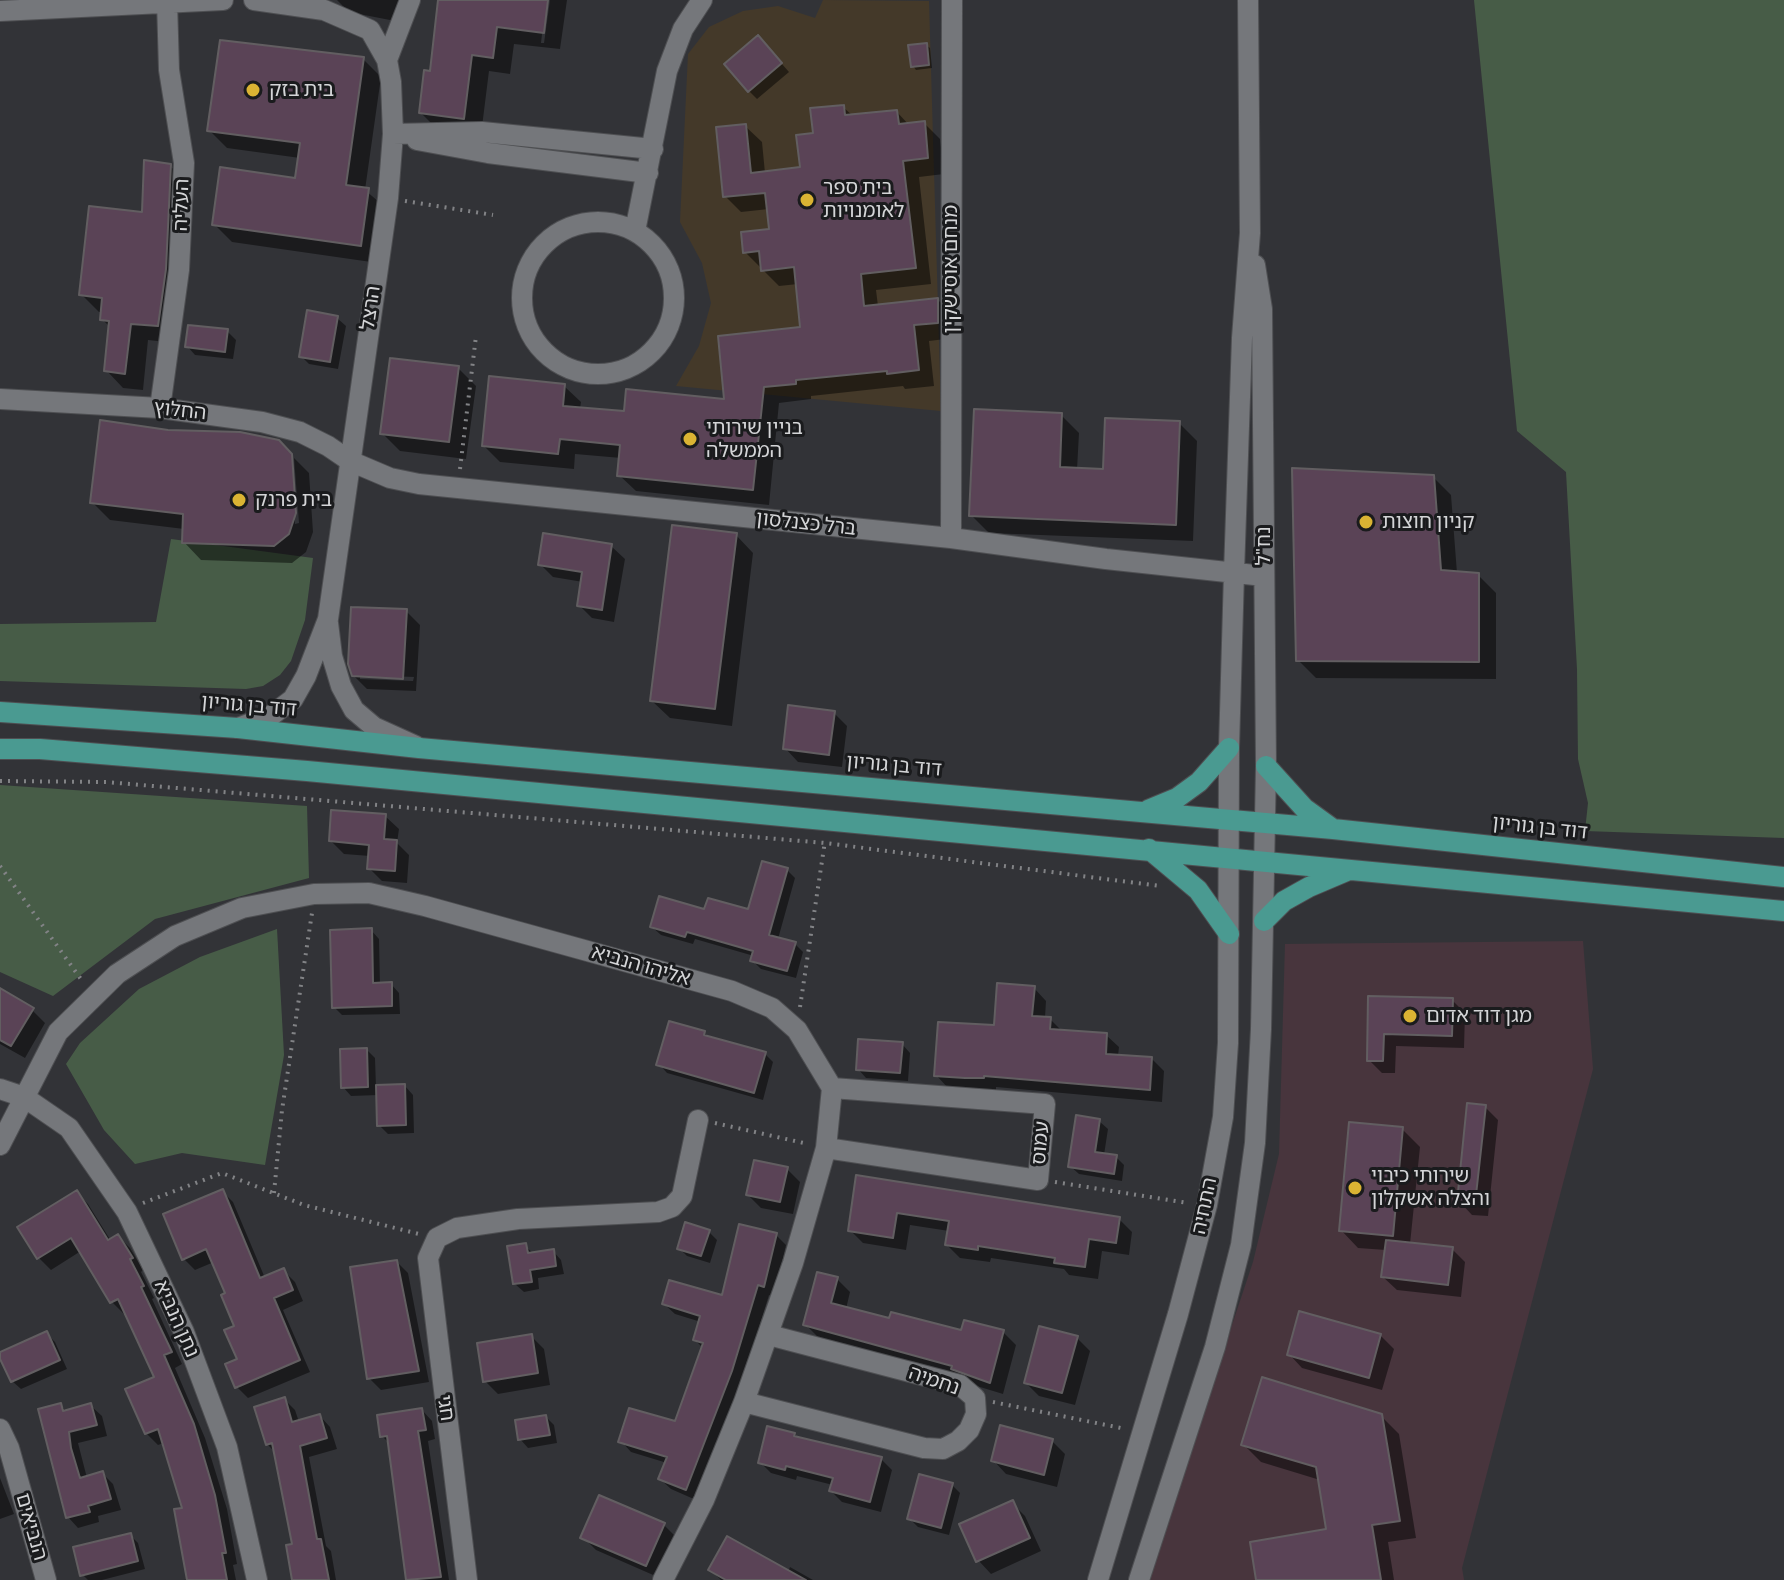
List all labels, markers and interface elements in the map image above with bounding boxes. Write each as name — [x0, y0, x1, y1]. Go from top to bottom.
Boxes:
place label: בית בזק — [269, 78, 334, 102]
marker: בית בזק — [244, 81, 262, 99]
place label: בית ספר לאומנויות — [823, 176, 905, 223]
street label: העליה — [169, 178, 195, 232]
marker: בית ספר לאומנויות — [798, 191, 816, 209]
street label: מנחם אוסישקין — [939, 205, 963, 333]
street label: הרצל — [356, 284, 386, 332]
street label: החלוץ — [152, 396, 208, 426]
place label: בניין שירותי הממשלה — [706, 416, 803, 463]
marker: בניין שירותי הממשלה — [681, 430, 699, 448]
place label: בית פרנק — [255, 488, 332, 512]
marker: בית פרנק — [230, 491, 248, 509]
street label: ברל כצנלסון — [755, 507, 857, 541]
place label: קניון חוצות — [1382, 510, 1474, 534]
marker: קניון חוצות — [1357, 513, 1375, 531]
street label: נח"ל — [1252, 526, 1276, 566]
street label: דוד בן גוריון — [200, 690, 298, 722]
street label: דוד בן גוריון — [845, 750, 943, 782]
street label: דוד בן גוריון — [1491, 811, 1589, 845]
street label: אליהו הנביא — [589, 941, 693, 991]
place label: מגן דוד אדום — [1426, 1004, 1532, 1028]
marker: מגן דוד אדום — [1401, 1007, 1419, 1025]
street label: עמוס — [1027, 1120, 1055, 1166]
place label: שירותי כיבוי והצלה אשקלון — [1371, 1164, 1490, 1211]
street label: התחיה — [1187, 1175, 1223, 1237]
marker: שירותי כיבוי והצלה אשקלון — [1346, 1179, 1364, 1197]
street label: נתן הנביא — [148, 1277, 204, 1361]
street label: נחמיה — [905, 1361, 963, 1401]
street label: חגי — [431, 1393, 459, 1423]
street label: הנביאים — [10, 1491, 52, 1563]

